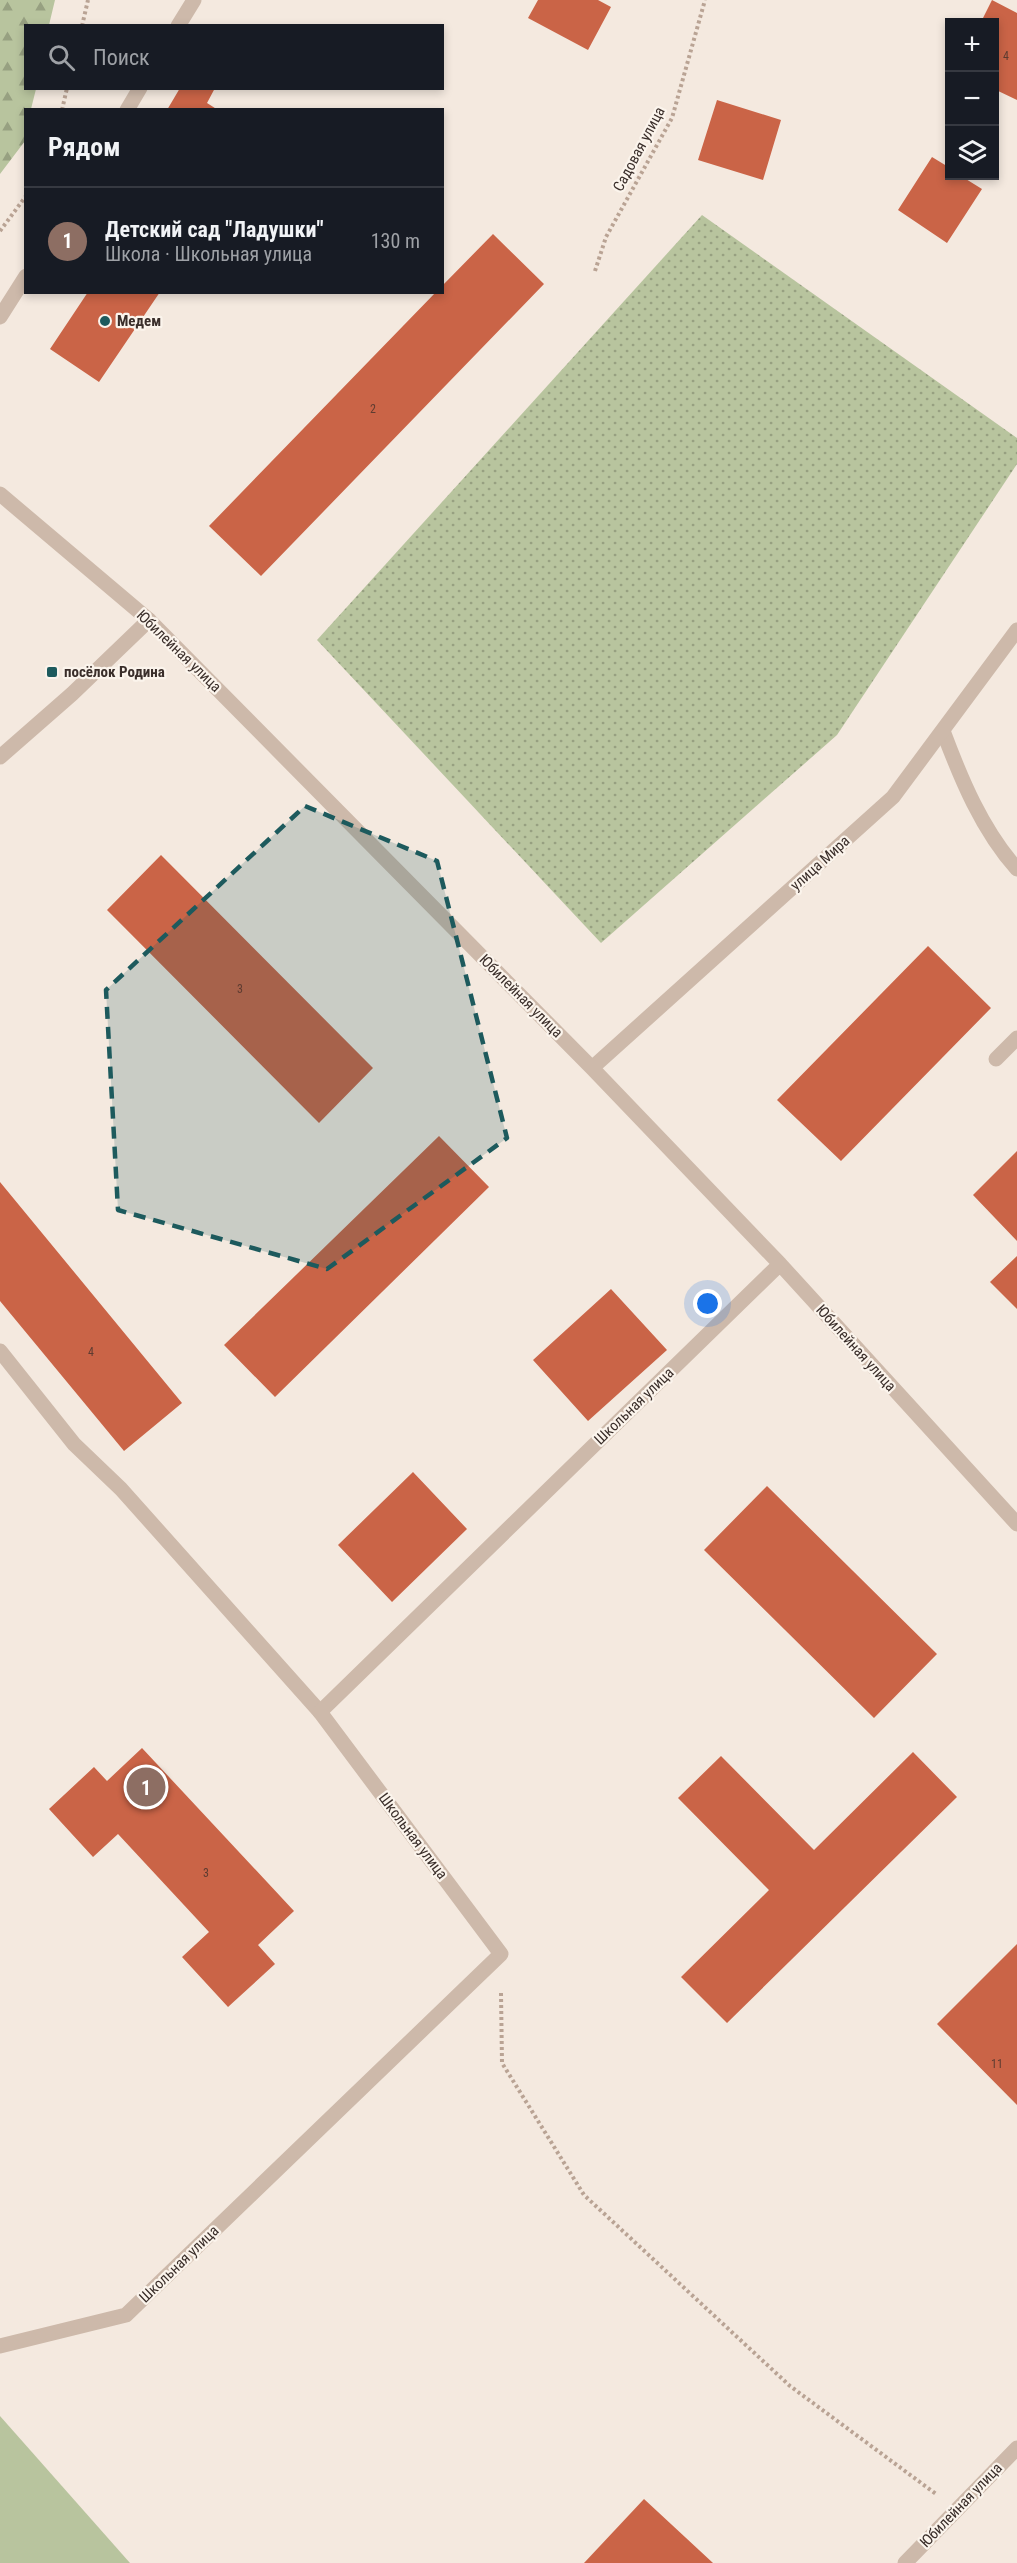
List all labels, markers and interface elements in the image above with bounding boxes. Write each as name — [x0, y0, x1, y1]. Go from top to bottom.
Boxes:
map controls — [945, 18, 999, 180]
button: + — [945, 18, 999, 72]
search box — [24, 24, 444, 90]
icon: search — [45, 41, 78, 74]
text: Поиск — [93, 45, 150, 70]
house number: 4 — [1003, 49, 1009, 63]
button: − — [945, 72, 999, 126]
street label: Садовая улица — [609, 104, 669, 194]
button: layers — [945, 126, 999, 180]
text: Рядом — [48, 132, 120, 162]
text: Детский сад "Ладушки" — [105, 217, 324, 242]
text: 1 — [62, 229, 73, 253]
text: 130 m — [371, 229, 420, 253]
text: Школа · Школьная улица — [105, 242, 312, 266]
place label: Медем — [117, 312, 161, 330]
marker: Медем — [98, 314, 112, 328]
house number: 2 — [370, 402, 376, 416]
street label: Юбилейная улица — [133, 606, 225, 696]
place label: посёлок Родина — [64, 663, 165, 681]
marker: посёлок Родина — [45, 665, 59, 679]
street label: улица Мира — [787, 832, 853, 894]
street label: Юбилейная улица — [476, 951, 566, 1041]
house number: 3 — [237, 982, 243, 996]
your location — [693, 1289, 722, 1318]
street label: Юбилейная улица — [812, 1301, 900, 1395]
house number: 4 — [88, 1345, 94, 1359]
street label: Школьная улица — [591, 1364, 677, 1448]
pin: 1 — [126, 1764, 166, 1810]
street label: Школьная улица — [375, 1789, 451, 1883]
house number: 3 — [203, 1866, 209, 1880]
house number: 11 — [991, 2057, 1003, 2071]
street label: Школьная улица — [136, 2222, 222, 2306]
street label: Юбилейная улица — [916, 2459, 1006, 2551]

